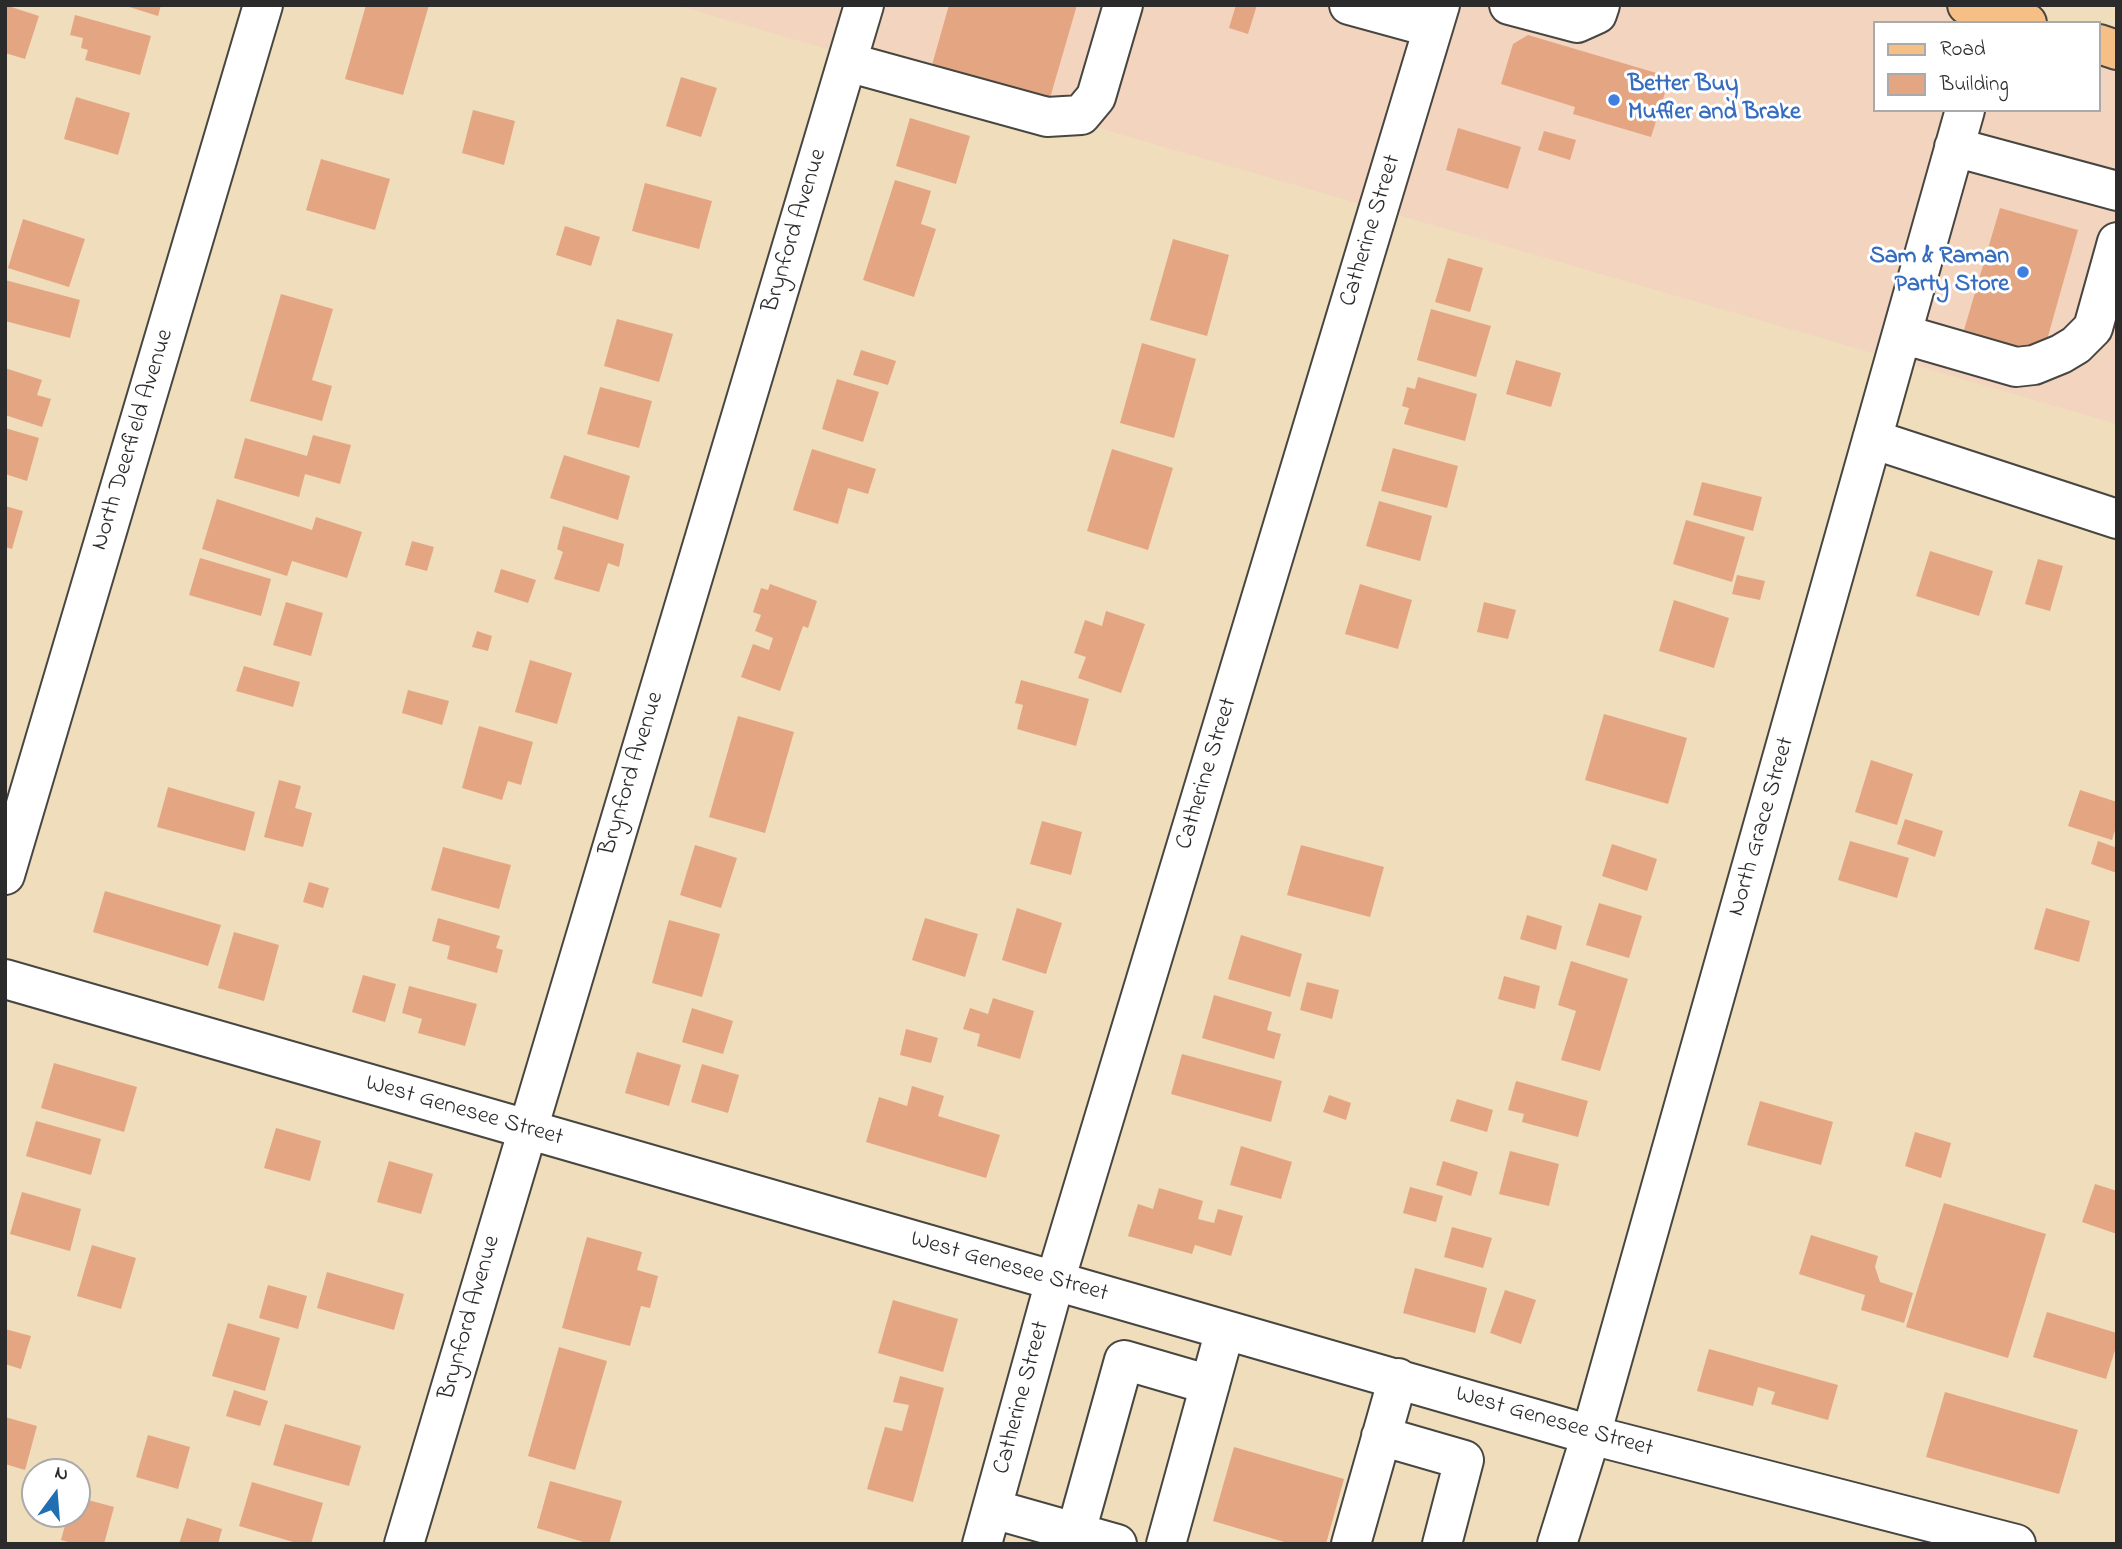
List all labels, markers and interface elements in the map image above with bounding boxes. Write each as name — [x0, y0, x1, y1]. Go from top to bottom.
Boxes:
legend — [1874, 21, 2101, 112]
text: Road — [1940, 35, 1986, 65]
text: Building — [1940, 70, 2009, 100]
place label: Better Buy Muffler and Brake — [1628, 72, 1801, 128]
marker: Better Buy Muffler and Brake — [1606, 92, 1622, 108]
street label: Brynford Avenue — [757, 146, 835, 316]
street label: Catherine Street — [1335, 152, 1409, 310]
place label: Sam & Raman Party Store — [1869, 244, 2009, 300]
marker: Sam & Raman Party Store — [2015, 264, 2031, 280]
street label: North Deerfield Avenue — [87, 326, 181, 554]
street label: Brynford Avenue — [594, 689, 672, 859]
street label: Catherine Street — [1171, 695, 1245, 853]
street label: North Grace Street — [1724, 734, 1802, 920]
street label: West Genesee Street — [362, 1070, 566, 1154]
street label: West Genesee Street — [907, 1226, 1111, 1310]
street label: Brynford Avenue — [434, 1233, 508, 1403]
street label: Catherine Street — [989, 1318, 1057, 1478]
street label: West Genesee Street — [1452, 1381, 1656, 1465]
north arrow — [21, 1458, 91, 1528]
text: N — [51, 1460, 71, 1489]

